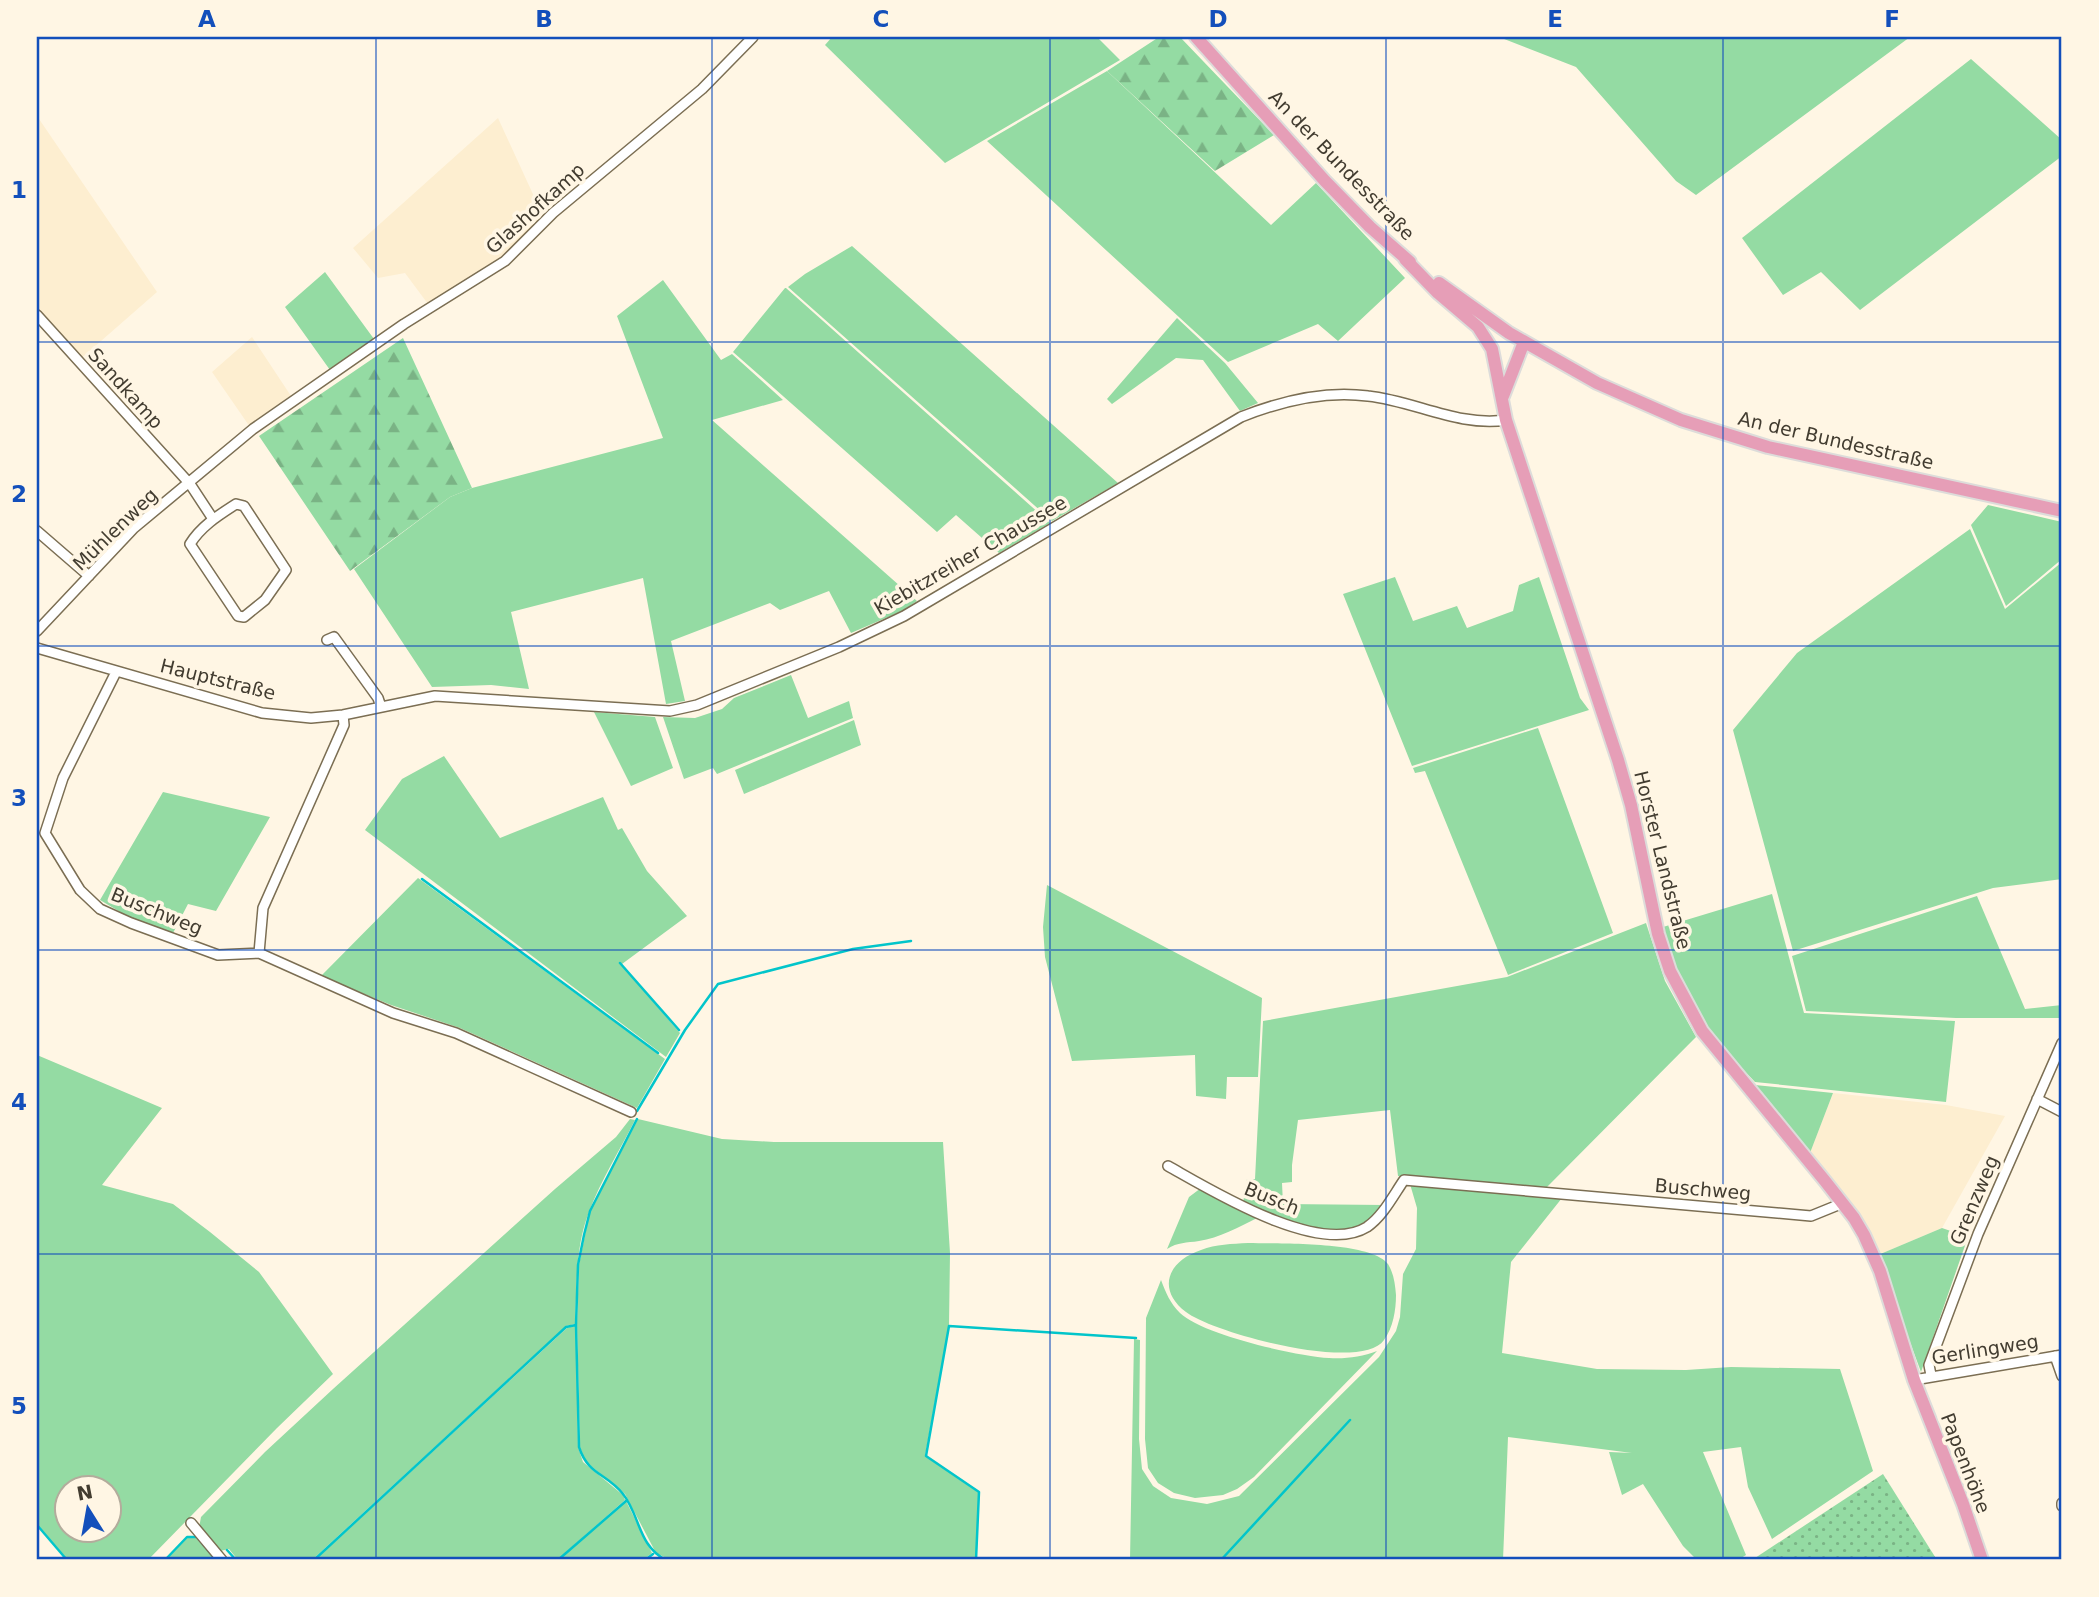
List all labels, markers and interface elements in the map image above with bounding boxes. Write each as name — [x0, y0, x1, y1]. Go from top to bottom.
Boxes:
text: A — [198, 6, 216, 32]
text: B — [535, 6, 553, 32]
text: C — [873, 6, 889, 32]
text: D — [1208, 6, 1228, 32]
text: E — [1547, 6, 1563, 32]
text: F — [1884, 6, 1900, 32]
street label: An der Bundesstraße — [1265, 85, 1419, 245]
street label: Glashofkamp — [481, 158, 589, 258]
text: 1 — [11, 177, 27, 203]
street label: Sandkamp — [84, 343, 168, 433]
street label: An der Bundesstraße — [1736, 407, 1936, 473]
text: 2 — [11, 481, 27, 507]
street label: Mühlenweg — [68, 483, 162, 575]
street label: Kiebitzreiher Chaussee — [870, 491, 1070, 619]
street label: Hauptstraße — [158, 654, 278, 704]
street label: Horster Landstraße — [1630, 768, 1696, 952]
text: 3 — [11, 785, 27, 811]
street label: Buschweg — [108, 883, 206, 939]
text: 4 — [11, 1089, 27, 1115]
street label: Grenzweg — [1945, 1152, 2003, 1248]
street label: Buschweg — [1654, 1174, 1752, 1204]
street label: Busch — [1241, 1177, 1303, 1219]
street label: Gerlingweg — [1930, 1330, 2040, 1368]
text: 5 — [11, 1393, 27, 1419]
street label: Papenhöhe — [1937, 1410, 1995, 1516]
north arrow — [52, 1474, 122, 1544]
text: N — [75, 1480, 95, 1505]

